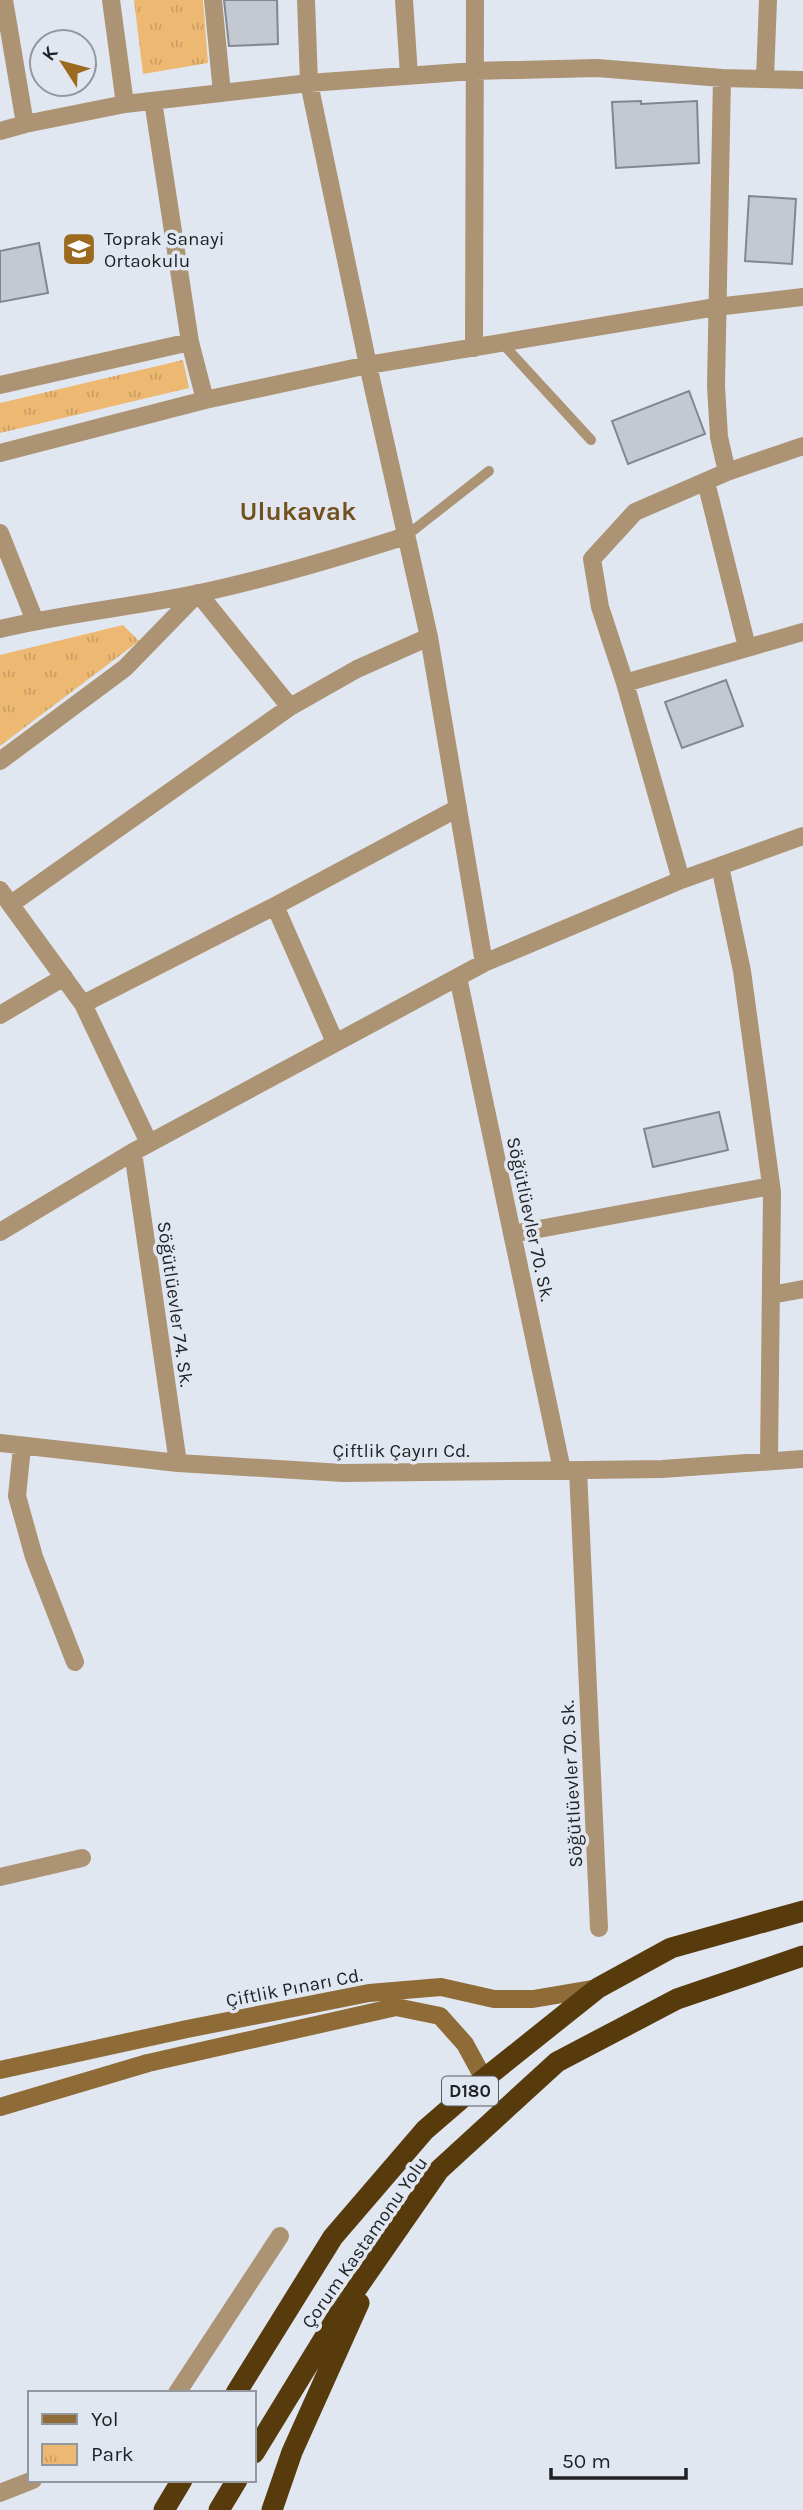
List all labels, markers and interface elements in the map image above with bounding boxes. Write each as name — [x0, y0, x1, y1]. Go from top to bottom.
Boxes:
north arrow — [28, 28, 98, 98]
text: K — [38, 42, 63, 65]
place label: Toprak Sanayi Ortaokulu — [104, 228, 224, 272]
school or university icon: Toprak Sanayi Ortaokulu — [60, 230, 98, 268]
district label: Ulukavak — [240, 496, 356, 527]
street label: Söğütlüevler 70. Sk. — [502, 1135, 558, 1303]
street label: Söğütlüevler 74. Sk. — [153, 1220, 198, 1388]
street label: Çiftlik Çayırı Cd. — [332, 1440, 470, 1462]
street label: Söğütlüevler 70. Sk. — [557, 1700, 587, 1868]
street label: Çiftlik Pınarı Cd. — [224, 1964, 364, 2012]
road number: D180 — [442, 2076, 498, 2106]
street label: Çorum Kastamonu Yolu — [297, 2153, 432, 2333]
legend — [28, 2391, 256, 2482]
text: Yol — [91, 2407, 119, 2431]
scale bar — [551, 2436, 686, 2480]
text: Park — [91, 2442, 134, 2466]
text: 50 m — [562, 2449, 611, 2473]

